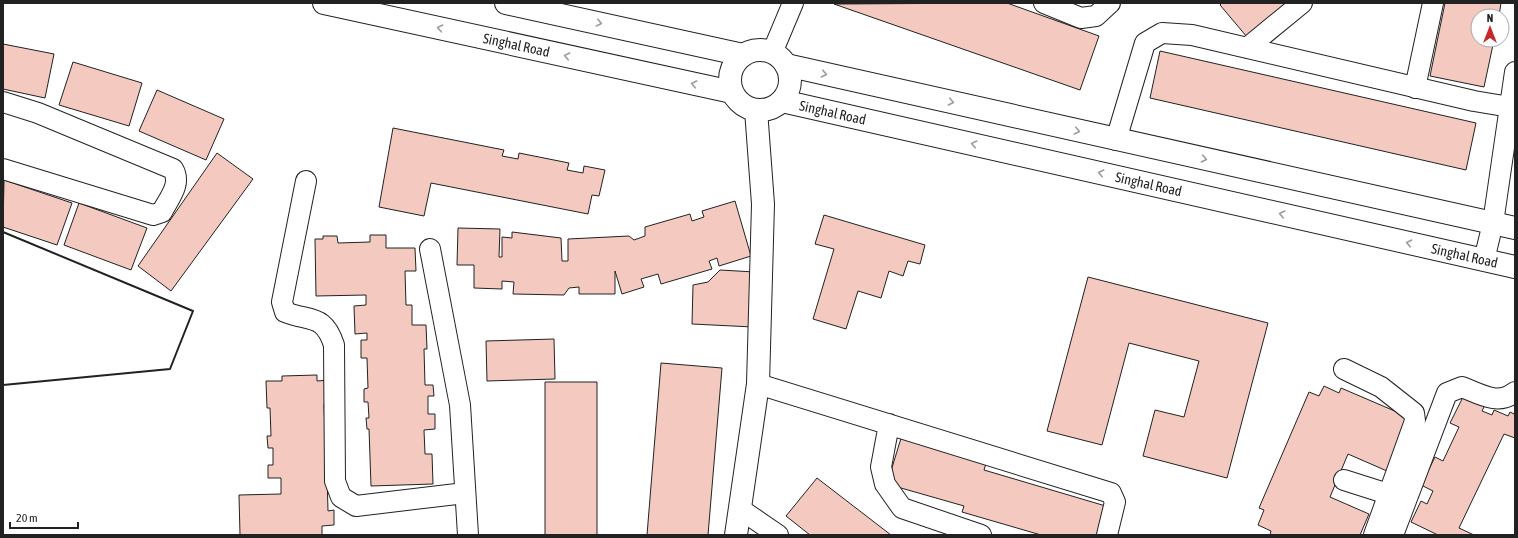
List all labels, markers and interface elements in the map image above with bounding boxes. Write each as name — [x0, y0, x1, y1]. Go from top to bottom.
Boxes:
north arrow — [1470, 8, 1510, 48]
text: N — [1487, 12, 1493, 24]
one-way arrow — [596, 19, 602, 27]
one-way arrow — [437, 25, 443, 33]
street label: Singhal Road — [482, 30, 551, 60]
one-way arrow — [564, 53, 570, 61]
one-way arrow — [821, 69, 827, 77]
one-way arrow — [691, 80, 697, 88]
street label: Singhal Road — [798, 97, 867, 128]
one-way arrow — [948, 98, 954, 106]
one-way arrow — [1074, 127, 1081, 135]
one-way arrow — [971, 141, 977, 149]
one-way arrow — [1201, 155, 1208, 163]
one-way arrow — [1097, 169, 1104, 178]
street label: Singhal Road — [1114, 169, 1183, 199]
one-way arrow — [1279, 211, 1285, 219]
one-way arrow — [1406, 240, 1412, 248]
street label: Singhal Road — [1430, 240, 1499, 271]
scale bar — [10, 504, 78, 530]
text: 20 m — [16, 511, 38, 525]

